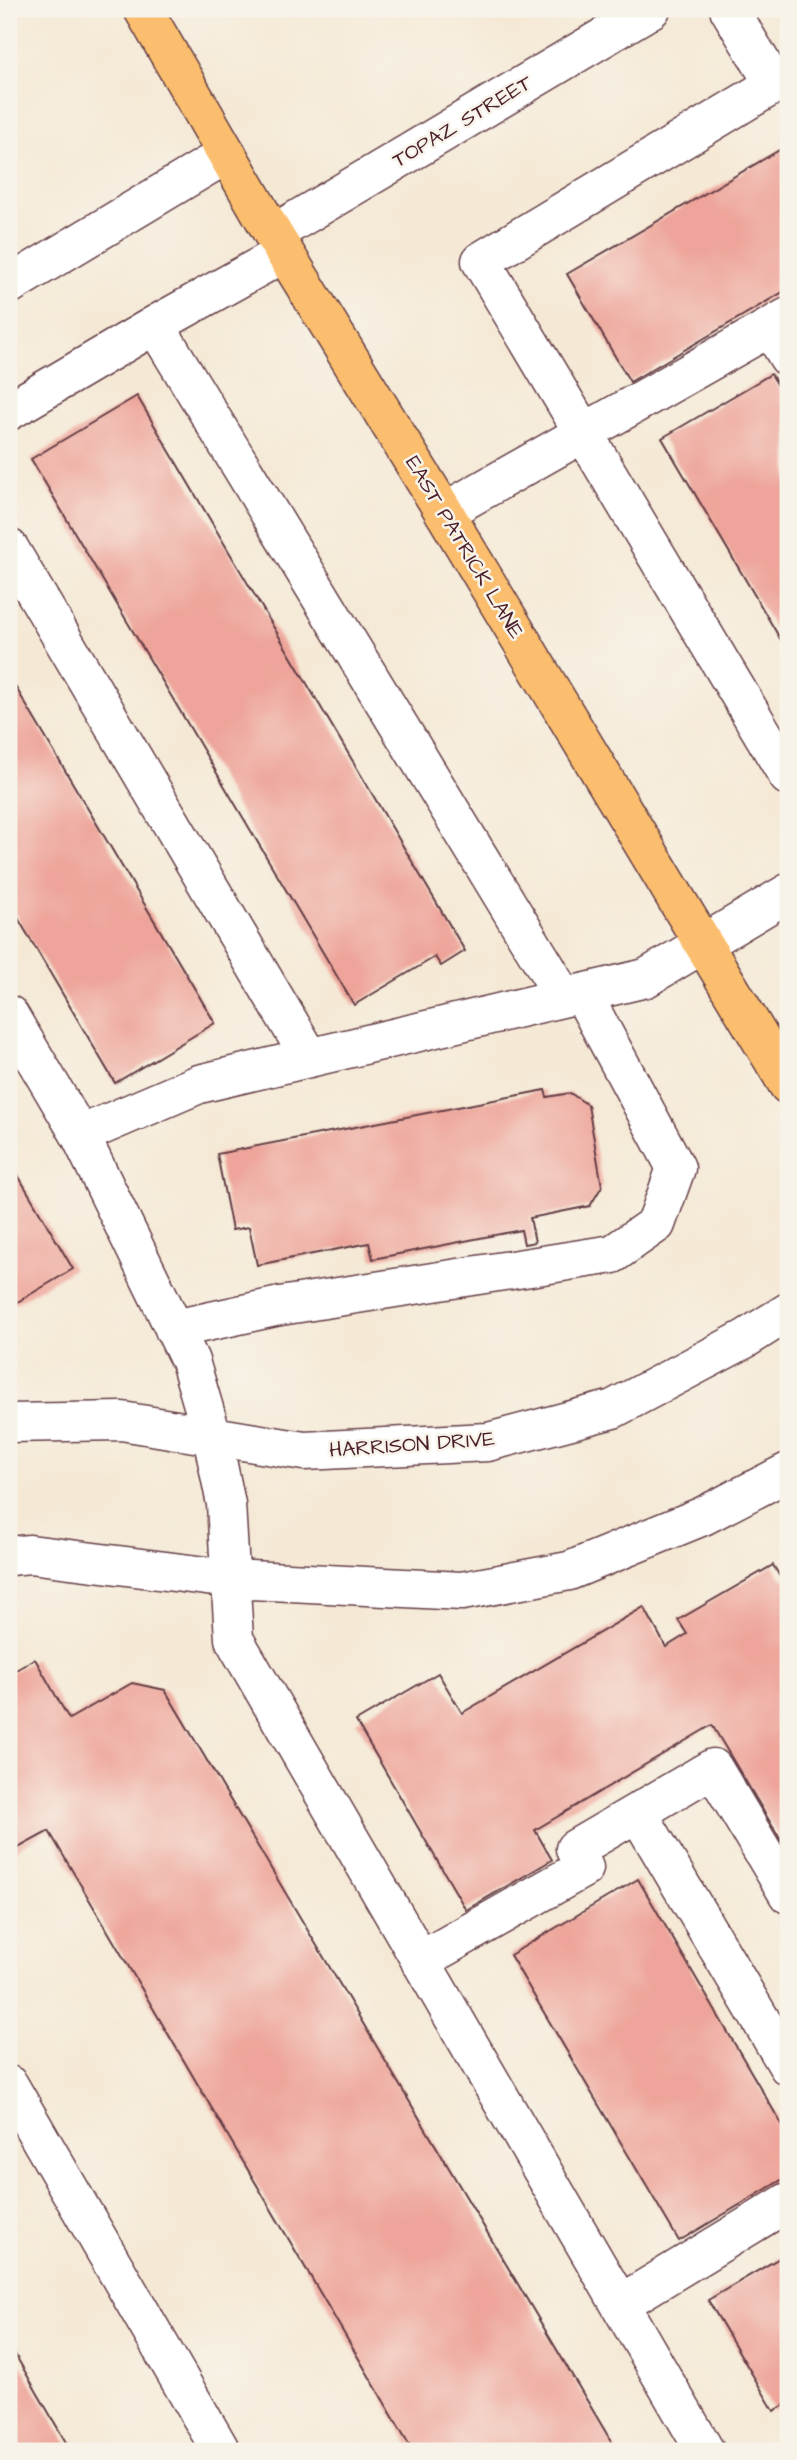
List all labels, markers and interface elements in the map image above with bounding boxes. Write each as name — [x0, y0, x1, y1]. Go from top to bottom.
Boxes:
street label: TOPAZ STREET — [387, 68, 538, 175]
street label: EAST PATRICK LANE — [398, 450, 531, 645]
street label: HARRISON DRIVE — [328, 1424, 496, 1465]

